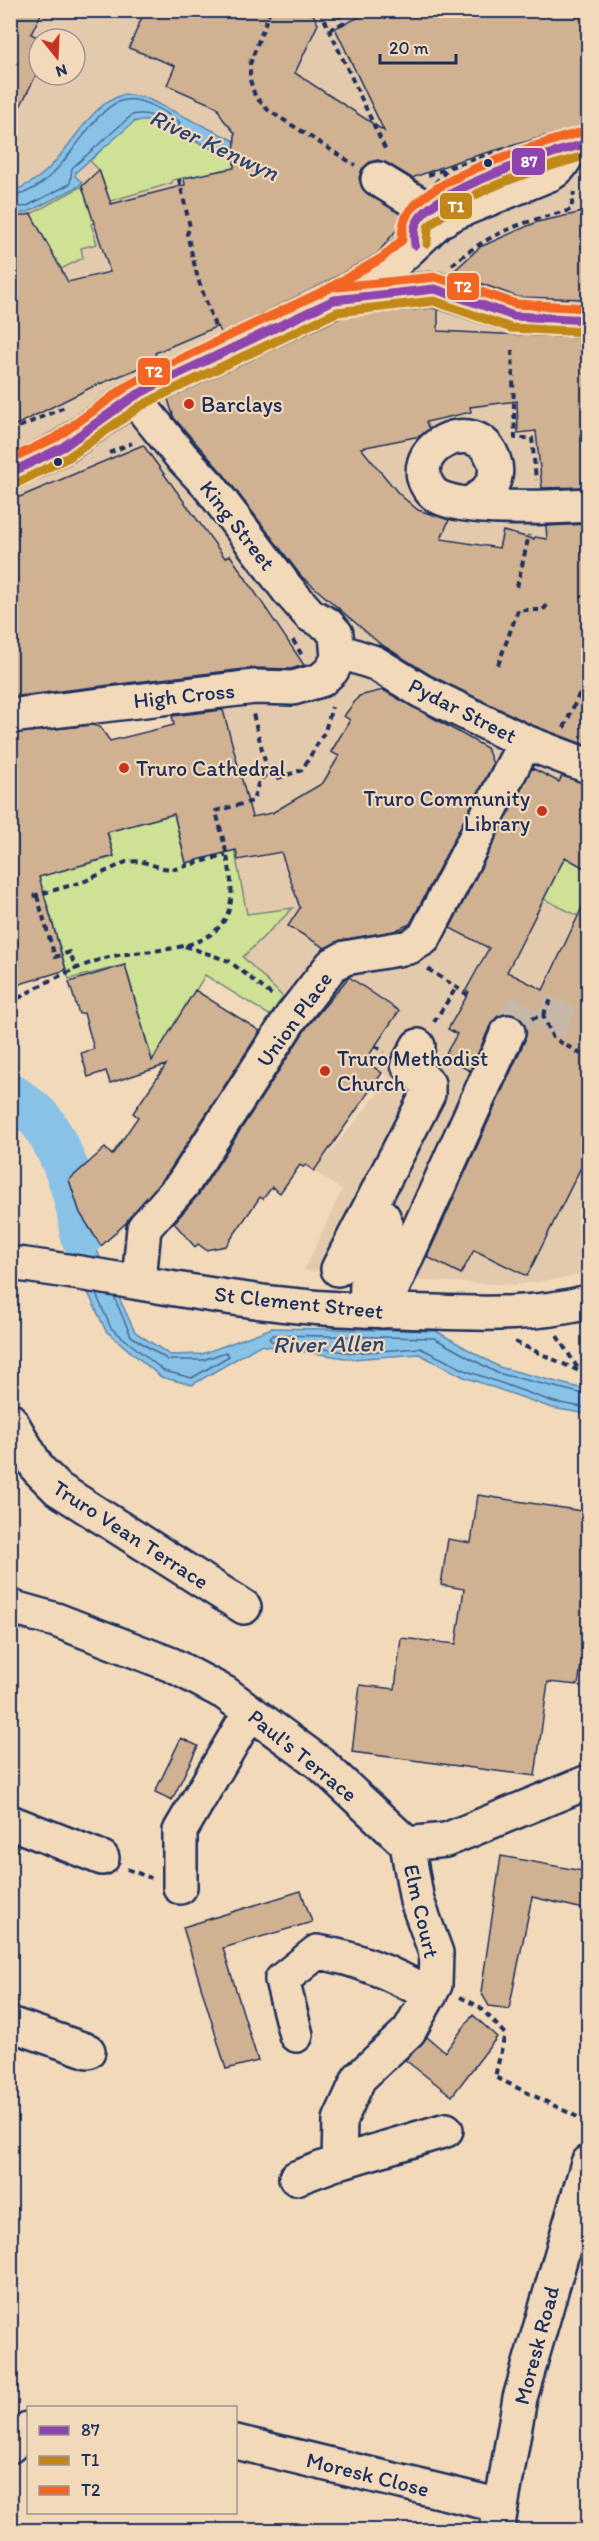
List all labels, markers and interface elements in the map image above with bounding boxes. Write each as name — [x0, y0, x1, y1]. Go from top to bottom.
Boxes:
north arrow — [27, 27, 87, 87]
scale bar — [380, 27, 456, 65]
text: 20 m — [389, 37, 429, 59]
text: N — [53, 60, 70, 81]
water label: River Kenwyn — [145, 102, 284, 187]
line badge: 87 — [511, 147, 546, 176]
text: 87 — [521, 152, 537, 171]
unlabelled marker — [482, 157, 494, 169]
line badge: T1 — [439, 192, 473, 220]
text: T1 — [447, 197, 465, 216]
line badge: T2 — [446, 272, 480, 301]
text: T2 — [453, 277, 472, 296]
line badge: T2 — [137, 357, 171, 386]
text: T2 — [144, 362, 163, 381]
place label: Barclays — [201, 391, 283, 418]
marker: Barclays — [182, 397, 196, 411]
unlabelled marker — [52, 456, 64, 468]
street label: King Street — [194, 475, 281, 576]
street label: Pydar Street — [404, 672, 521, 749]
street label: High Cross — [132, 677, 236, 714]
place label: Truro Cathedral — [136, 755, 286, 782]
marker: Truro Cathedral — [117, 761, 131, 775]
place label: Truro Community Library — [363, 785, 531, 837]
marker: Truro Community Library — [535, 804, 549, 818]
street label: Union Place — [251, 966, 338, 1072]
place label: Truro Methodist Church — [337, 1045, 488, 1097]
marker: Truro Methodist Church — [318, 1064, 332, 1078]
street label: St Clement Street — [213, 1280, 385, 1325]
water label: River Allen — [272, 1328, 384, 1359]
street label: Truro Vean Terrace — [48, 1474, 214, 1595]
street label: Paul's Terrace — [243, 1703, 363, 1808]
street label: Elm Court — [398, 1862, 445, 1961]
street label: Moresk Road — [508, 2283, 565, 2408]
legend — [27, 2406, 237, 2514]
text: 87 — [81, 2419, 100, 2441]
street label: Moresk Close — [304, 2446, 432, 2503]
text: T1 — [81, 2449, 99, 2471]
text: T2 — [81, 2479, 101, 2501]

